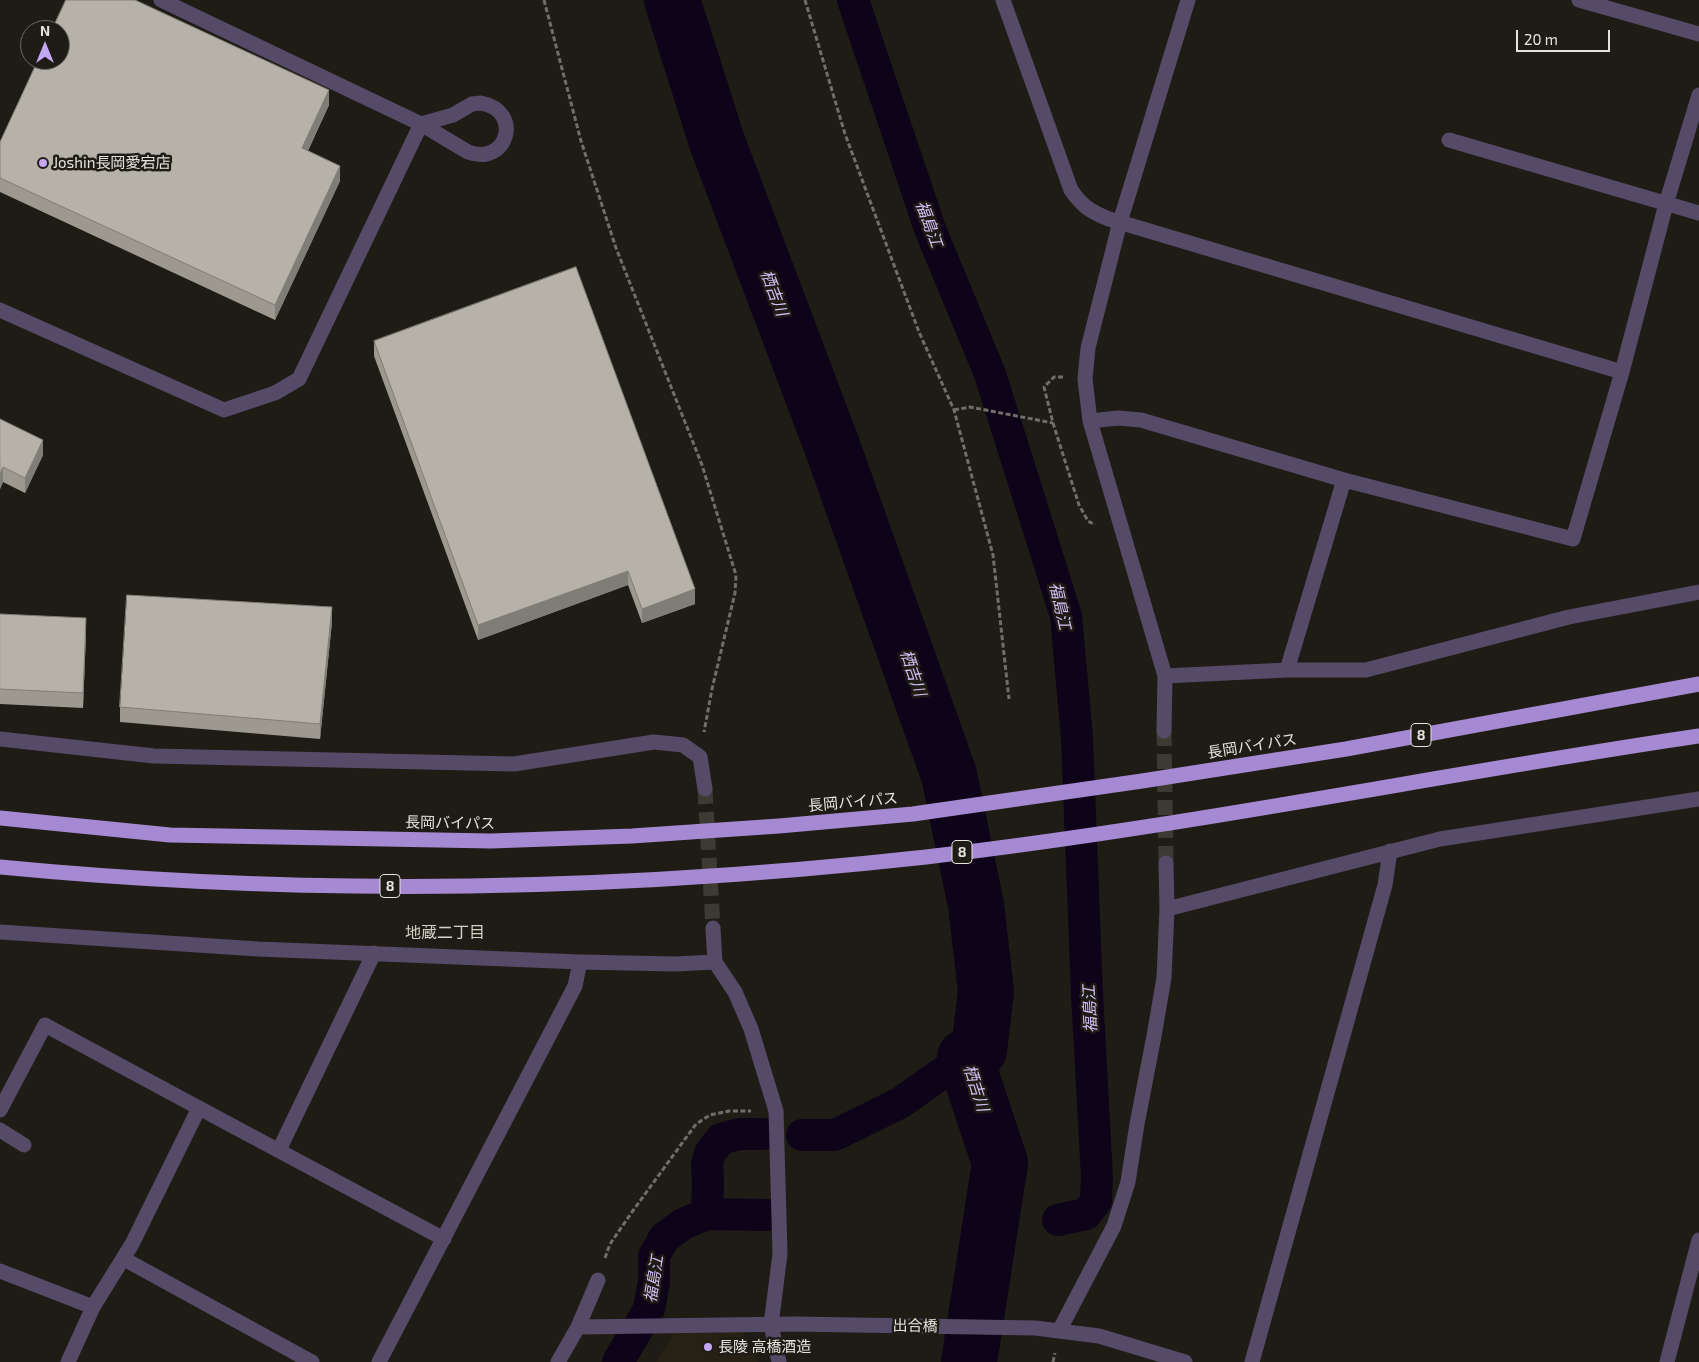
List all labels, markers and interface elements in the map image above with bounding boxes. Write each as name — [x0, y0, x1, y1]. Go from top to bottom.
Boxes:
north arrow — [20, 20, 70, 70]
scale bar — [1519, 20, 1613, 52]
text: N — [40, 22, 50, 39]
text: 20 m — [1524, 30, 1558, 48]
place label: Joshin長岡愛宕店 — [53, 154, 170, 172]
marker: Joshin長岡愛宕店 — [37, 157, 49, 169]
water label: 福島江 — [912, 198, 946, 250]
water label: 栖吉川 — [756, 267, 792, 319]
water label: 福島江 — [1045, 580, 1075, 632]
water label: 栖吉川 — [896, 647, 930, 699]
road number: 8 — [1411, 724, 1431, 746]
street label: 長岡バイパス — [1206, 730, 1298, 762]
street label: 長岡バイパス — [807, 789, 899, 815]
street label: 長岡バイパス — [405, 813, 495, 833]
road number: 8 — [952, 840, 972, 864]
road number: 8 — [380, 874, 400, 898]
district label: 地蔵二丁目 — [405, 923, 485, 943]
water label: 福島江 — [1079, 985, 1101, 1033]
water label: 栖吉川 — [959, 1062, 993, 1114]
water label: 福島江 — [641, 1254, 667, 1304]
street label: 出合橋 — [892, 1317, 938, 1335]
place label: 長陵 高橋酒造 — [718, 1338, 811, 1356]
marker: 長陵 高橋酒造 — [702, 1341, 714, 1353]

